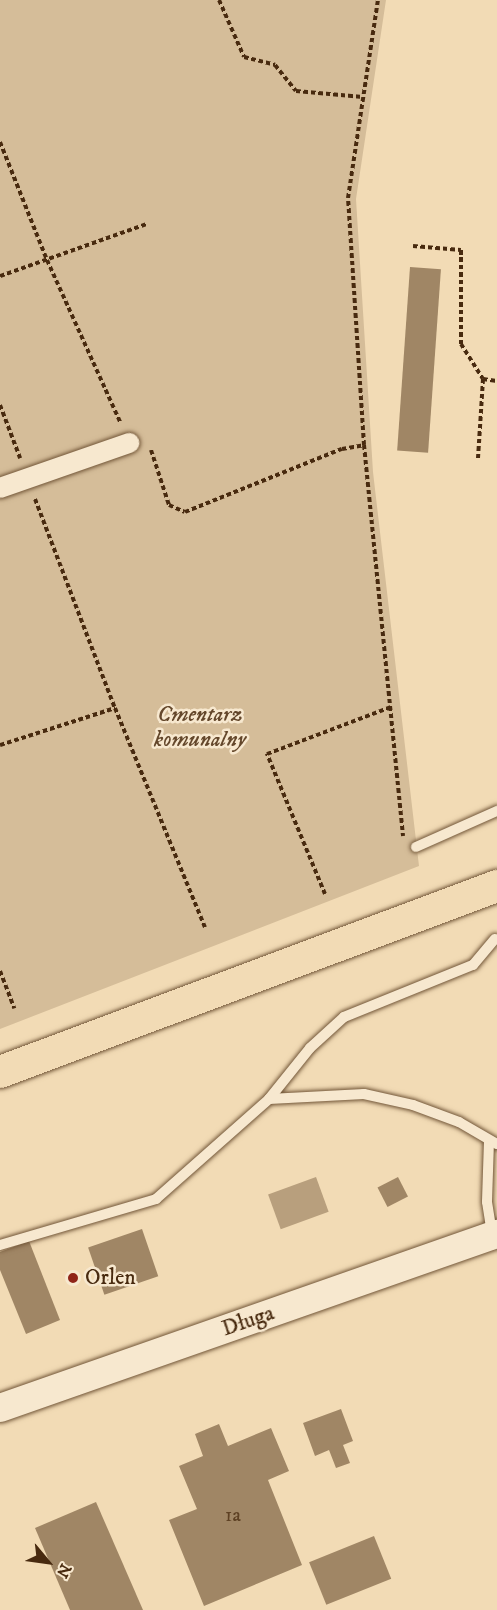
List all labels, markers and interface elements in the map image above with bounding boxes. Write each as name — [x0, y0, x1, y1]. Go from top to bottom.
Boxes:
park label: Cmentarz komunalny — [154, 701, 246, 752]
place label: Orlen — [85, 1265, 136, 1291]
marker: Orlen — [66, 1271, 80, 1285]
street label: Długa — [218, 1300, 278, 1342]
house number: 1a — [225, 1503, 241, 1527]
north arrow — [18, 1532, 78, 1592]
text: N — [52, 1560, 76, 1581]

